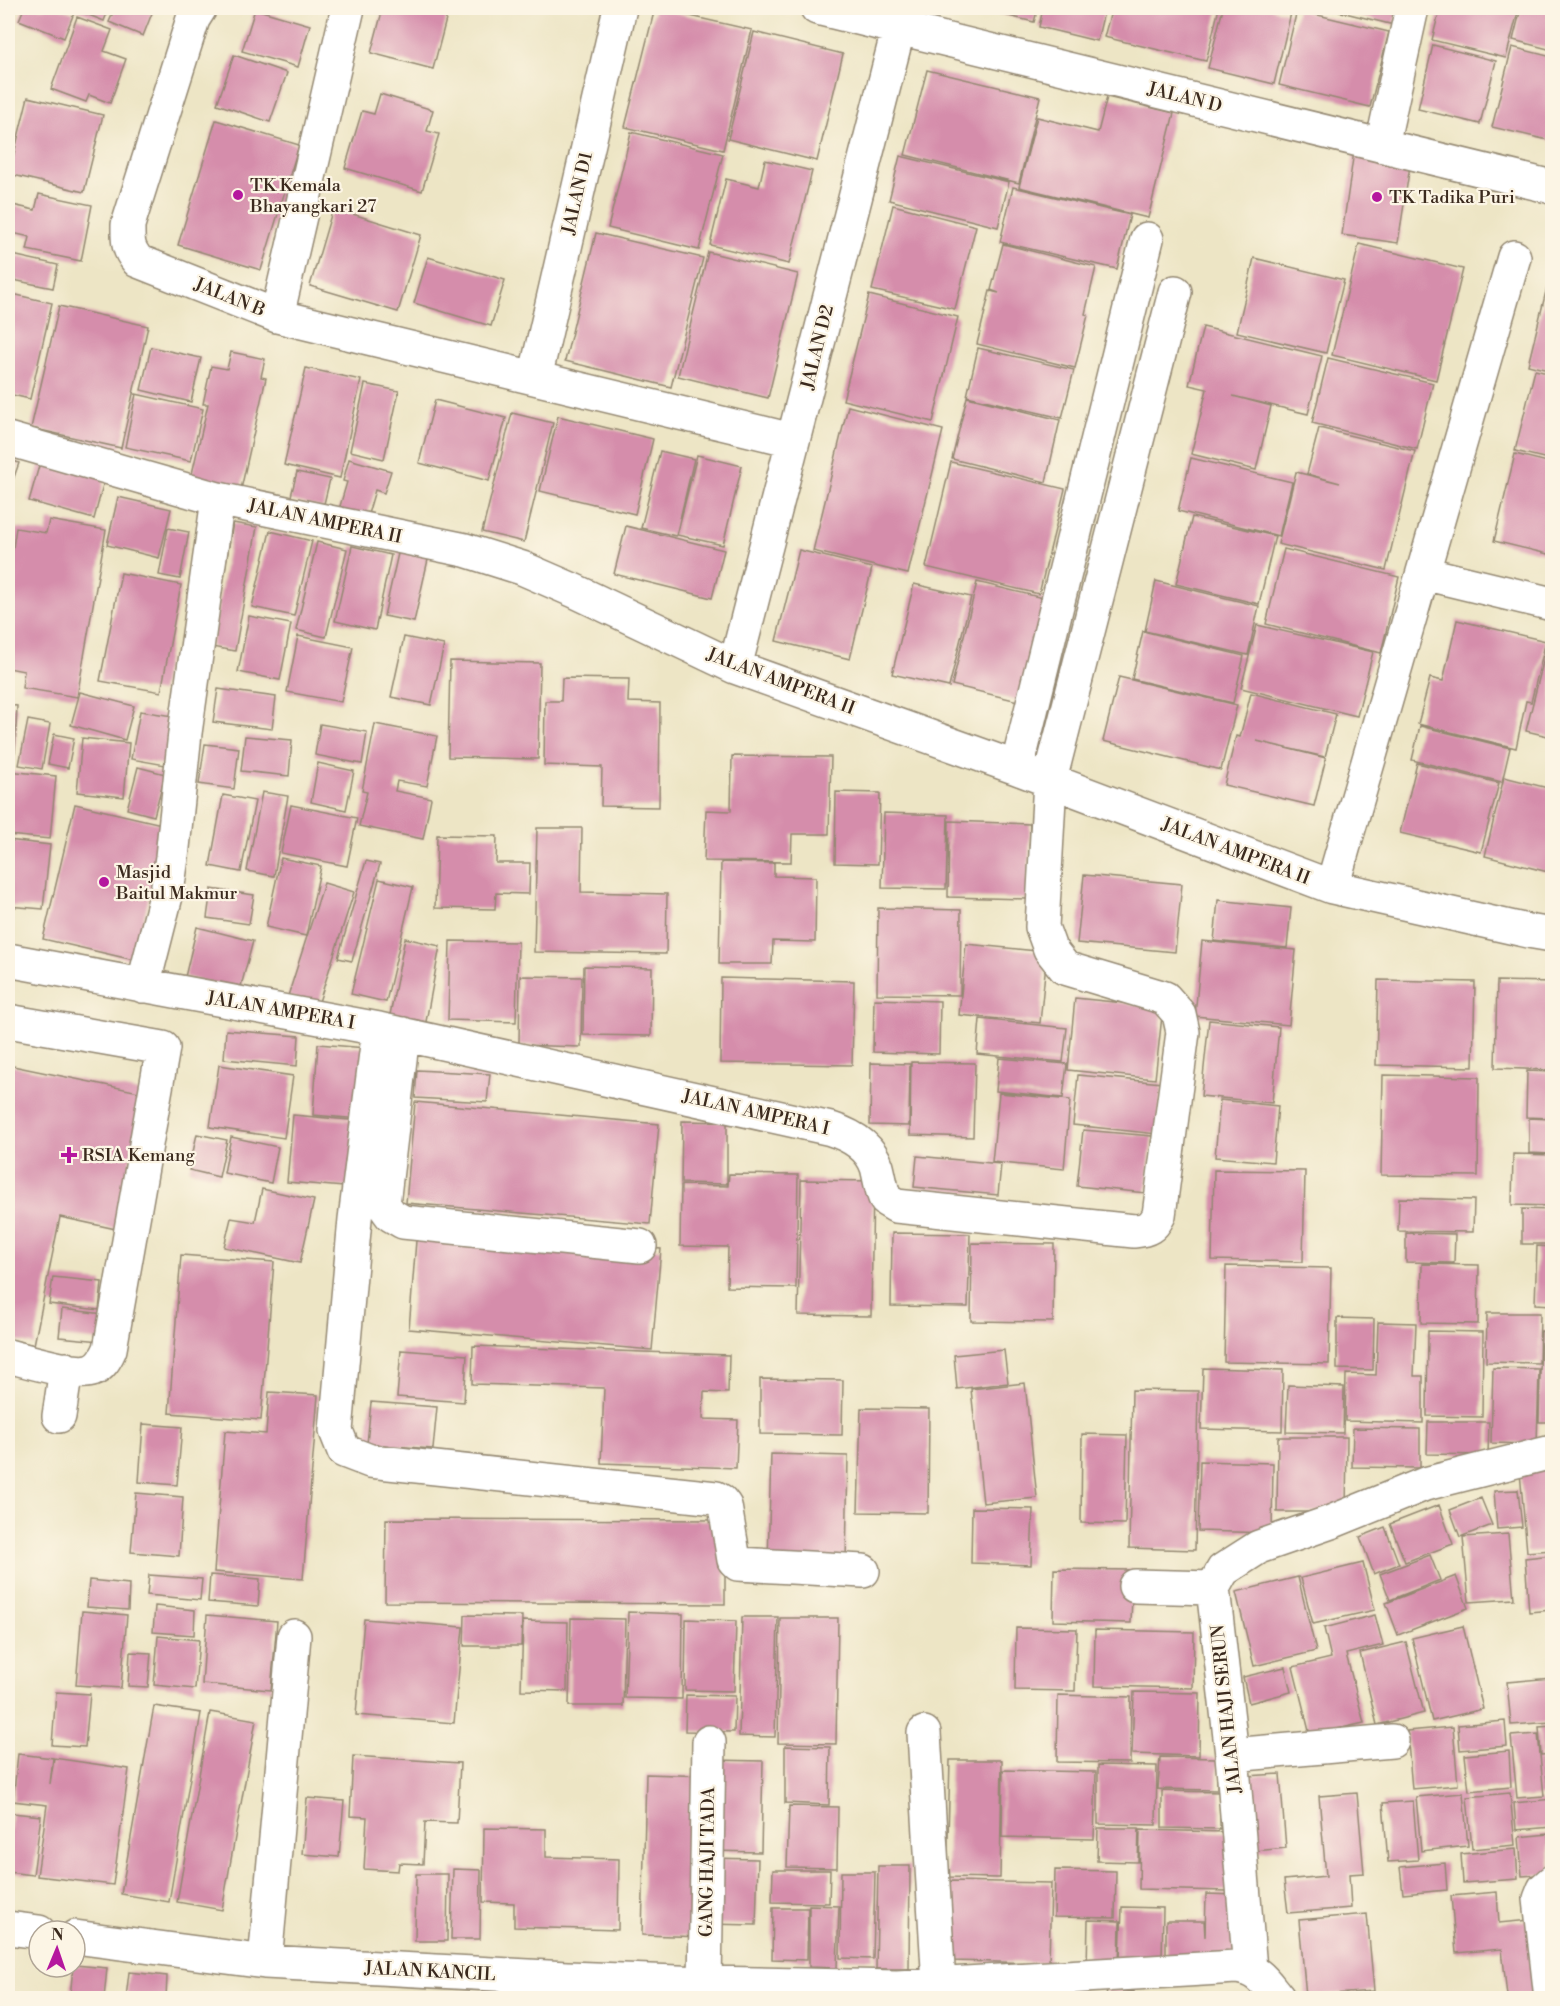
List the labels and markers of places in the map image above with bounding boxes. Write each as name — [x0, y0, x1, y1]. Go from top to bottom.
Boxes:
place label: TK Kemala Bhayangkari 27 — [249, 174, 376, 218]
place label: TK Tadika Puri — [1389, 186, 1515, 209]
marker: TK Kemala Bhayangkari 27 — [231, 188, 245, 202]
marker: TK Tadika Puri — [1370, 190, 1384, 204]
place label: Masjid Baitul Makmur — [115, 861, 238, 905]
marker: Masjid Baitul Makmur — [97, 875, 111, 889]
place label: RSIA Kemang — [82, 1144, 195, 1167]
marker: RSIA Kemang — [60, 1146, 78, 1164]

